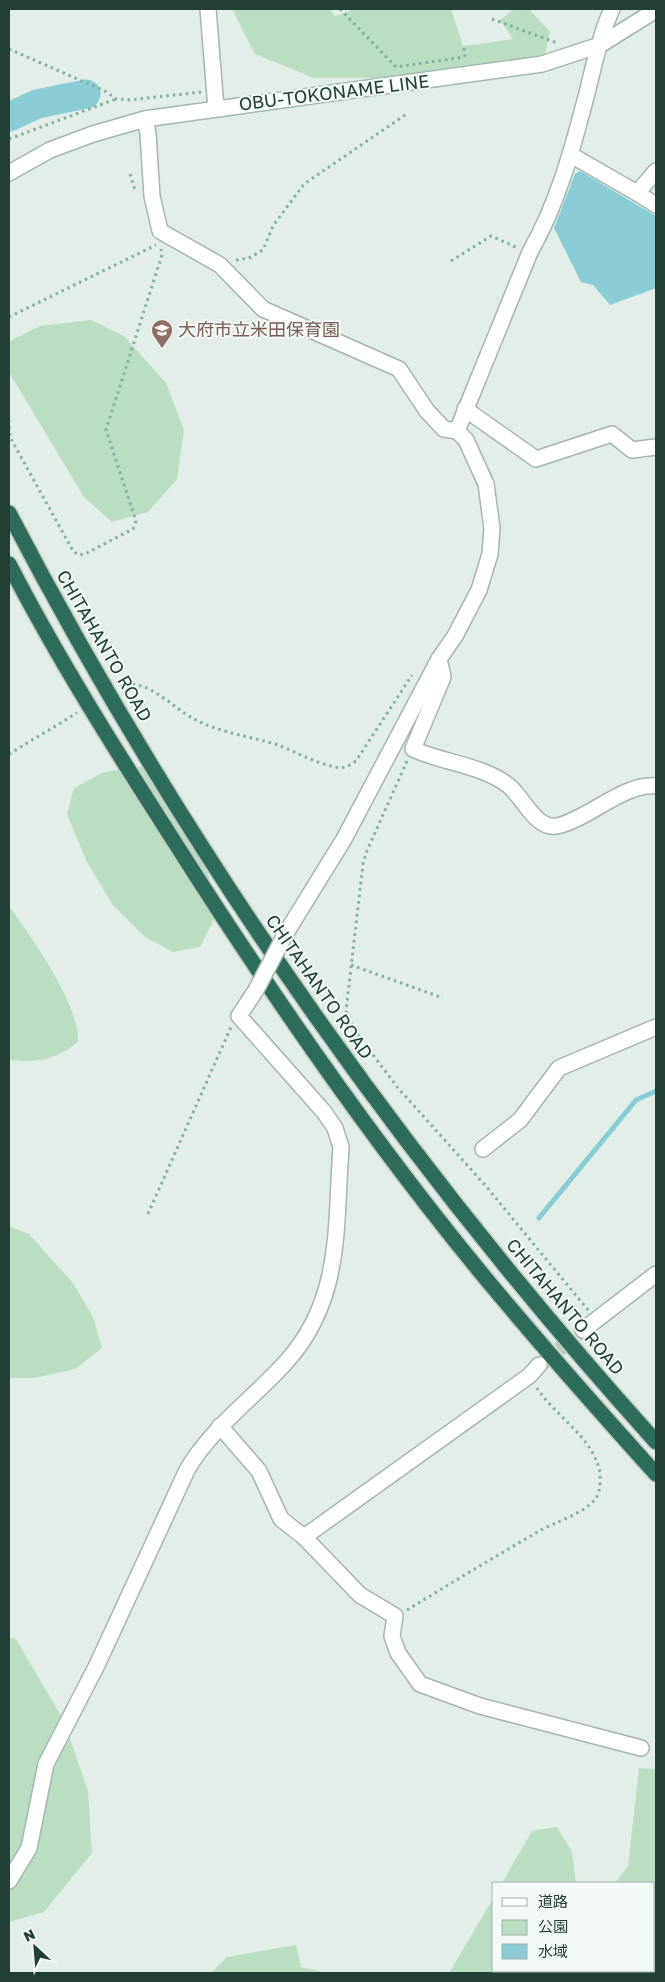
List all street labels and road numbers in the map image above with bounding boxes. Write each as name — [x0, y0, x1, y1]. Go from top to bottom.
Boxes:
street label: OBU-TOKONAME LINE — [237, 69, 430, 115]
street label: CHITAHANTO ROAD — [53, 566, 157, 725]
street label: CHITAHANTO ROAD — [262, 910, 378, 1063]
street label: CHITAHANTO ROAD — [502, 1234, 629, 1379]

